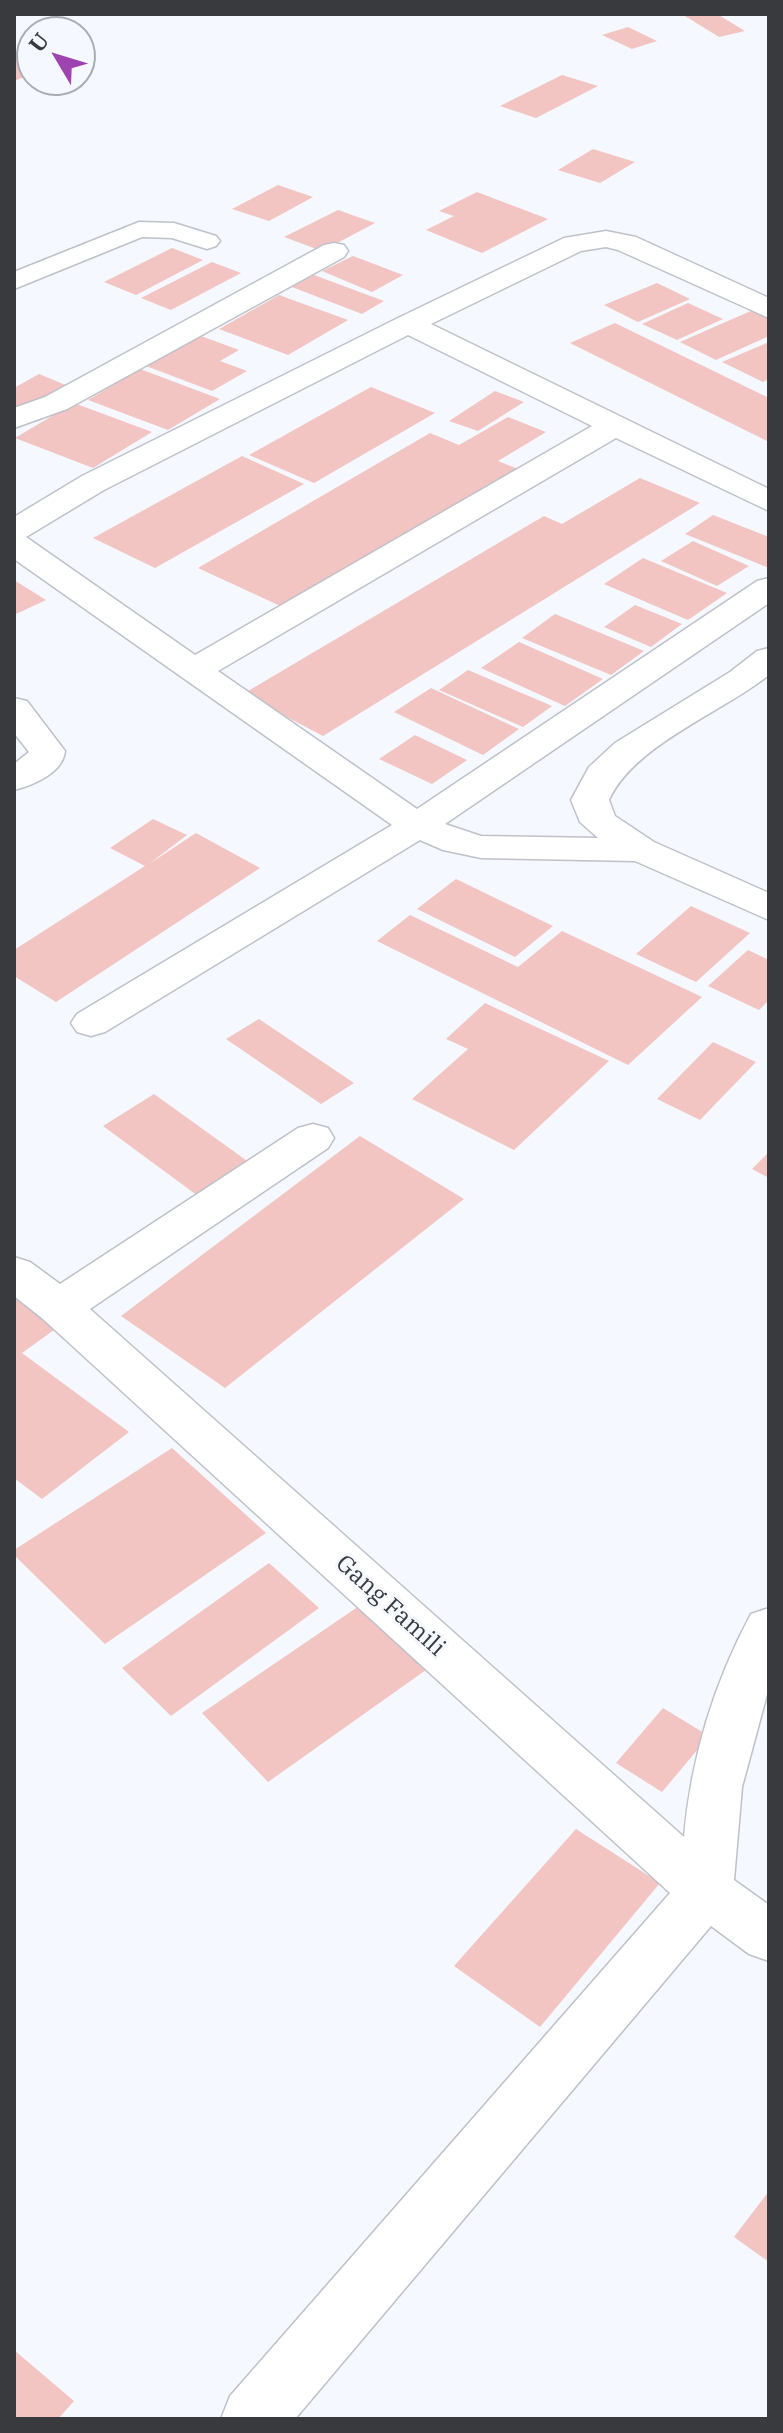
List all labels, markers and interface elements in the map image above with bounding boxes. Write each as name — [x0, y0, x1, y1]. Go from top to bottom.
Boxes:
north arrow — [16, 16, 96, 96]
text: U — [22, 27, 55, 58]
street label: Gang Famili — [329, 1549, 451, 1663]

